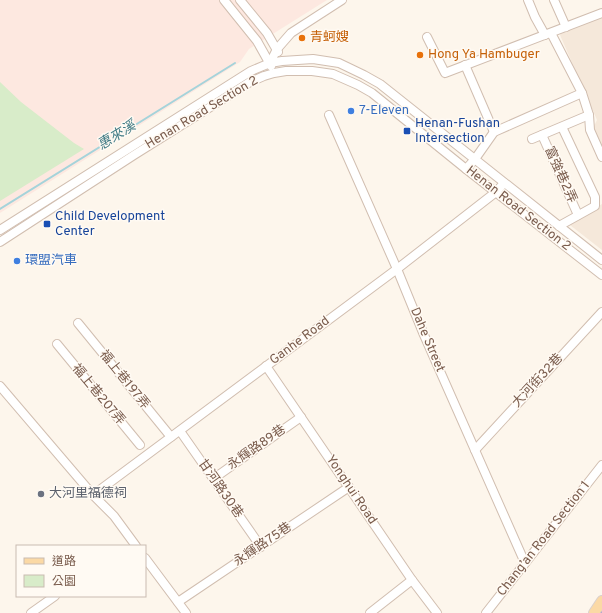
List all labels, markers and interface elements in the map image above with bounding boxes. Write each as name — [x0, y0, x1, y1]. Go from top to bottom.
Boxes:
place label: 青蚵嫂 — [310, 30, 349, 46]
marker: 青蚵嫂 — [297, 33, 307, 43]
place label: Hong Ya Hambuger — [428, 47, 540, 63]
marker: Hong Ya Hambuger — [415, 50, 425, 60]
street label: Henan Road Section 2 — [143, 73, 261, 153]
place label: 7-Eleven — [359, 103, 409, 119]
marker: 7-Eleven — [346, 106, 356, 116]
place label: Henan-Fushan Intersection — [415, 116, 500, 147]
water label: 惠來溪 — [95, 117, 141, 154]
marker: Henan-Fushan Intersection — [402, 126, 412, 136]
street label: 富強巷2弄 — [540, 144, 580, 206]
street label: Henan Road Section 2 — [462, 163, 574, 255]
place label: Child Development Center — [55, 209, 165, 240]
marker: Child Development Center — [42, 219, 52, 229]
place label: 環盟汽車 — [25, 253, 77, 269]
marker: 環盟汽車 — [12, 256, 22, 266]
street label: Dahe Street — [406, 305, 448, 375]
street label: Ganhe Road — [267, 313, 333, 369]
street label: 福上巷197弄 — [95, 347, 153, 413]
street label: 大河街32巷 — [509, 351, 567, 411]
street label: 福上巷207弄 — [68, 361, 128, 429]
street label: 永輝路89巷 — [225, 422, 289, 474]
street label: Yonghui Road — [322, 452, 380, 528]
street label: 甘河路30巷 — [194, 457, 246, 521]
street label: Chang’an Road Section 1 — [494, 478, 594, 600]
place label: 大河里福德祠 — [49, 485, 127, 502]
marker: 大河里福德祠 — [36, 489, 46, 499]
street label: 永輝路75巷 — [231, 520, 295, 570]
legend — [16, 545, 146, 597]
text: 道路 — [52, 554, 76, 570]
text: 公園 — [52, 574, 76, 590]

